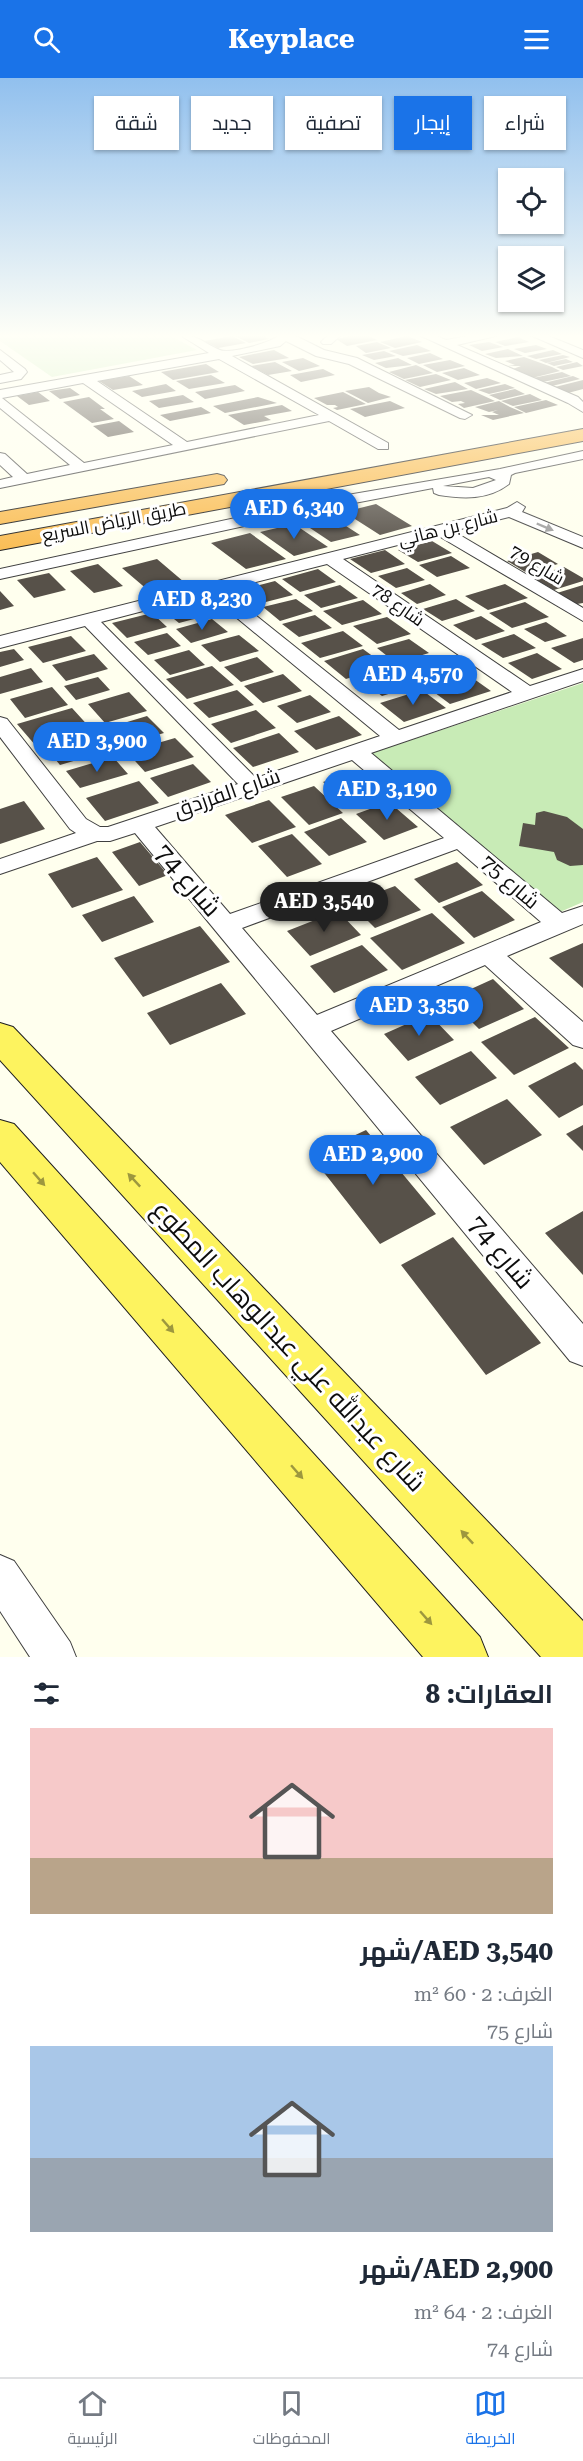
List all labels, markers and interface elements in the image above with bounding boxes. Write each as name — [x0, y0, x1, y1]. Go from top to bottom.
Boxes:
icon: search — [30, 23, 63, 56]
text: Keyplace — [228, 23, 355, 55]
icon: menu — [520, 23, 553, 56]
chip: شقة — [94, 96, 179, 150]
chip: جديد — [191, 96, 273, 150]
chip: تصفية — [285, 96, 382, 150]
chip: إيجار — [394, 96, 472, 150]
chip: شراء — [484, 96, 566, 150]
map controls — [498, 168, 564, 312]
button: locate — [498, 168, 564, 234]
button: layers — [498, 246, 564, 312]
pin: AED 6,340 — [225, 489, 363, 540]
text: AED 6,340 — [244, 496, 344, 520]
street label: طريق الرياض السريع — [40, 497, 188, 548]
street label: شارع بن هاني — [396, 505, 501, 554]
one-way arrow — [536, 522, 554, 532]
street label: شارع 79 — [505, 540, 568, 591]
street label: شارع 78 — [367, 579, 429, 632]
pin: AED 8,230 — [133, 580, 271, 631]
text: AED 8,230 — [152, 587, 252, 611]
pin: AED 4,570 — [344, 655, 482, 706]
text: AED 4,570 — [363, 662, 463, 686]
pin: AED 3,900 — [28, 722, 166, 773]
text: AED 3,900 — [47, 729, 147, 753]
street label: شارع الفرزدق — [171, 764, 284, 824]
pin: AED 3,190 — [318, 770, 456, 821]
text: AED 3,190 — [337, 777, 437, 801]
street label: شارع 74 — [147, 838, 228, 924]
street label: شارع 75 — [475, 850, 544, 915]
pin: AED 3,540 — [255, 882, 393, 933]
text: AED 3,540 — [274, 889, 374, 913]
pin: AED 3,350 — [350, 986, 488, 1037]
text: AED 3,350 — [369, 993, 469, 1017]
pin: AED 2,900 — [304, 1135, 442, 1186]
text: AED 2,900 — [323, 1142, 423, 1166]
one-way arrow — [32, 1171, 45, 1186]
one-way arrow — [127, 1172, 141, 1187]
street label: شارع عبدالله علي عبدالوهاب المطوع — [142, 1193, 433, 1502]
street label: شارع 74 — [460, 1209, 540, 1296]
one-way arrow — [161, 1318, 175, 1333]
one-way arrow — [290, 1464, 303, 1479]
one-way arrow — [460, 1530, 474, 1545]
one-way arrow — [419, 1610, 432, 1625]
icon: filters — [30, 1677, 63, 1710]
text: العقارات: 8 — [426, 1679, 553, 1709]
icon: home — [238, 1767, 346, 1875]
text: AED 3,540/شهر — [360, 1936, 553, 1966]
text: الغرف: 2 · 60 m² — [414, 1982, 553, 2006]
text: شارع 75 — [487, 2019, 553, 2043]
icon: home — [238, 2085, 346, 2193]
text: AED 2,900/شهر — [360, 2254, 553, 2284]
text: الغرف: 2 · 64 m² — [414, 2300, 553, 2324]
text: شارع 74 — [487, 2337, 553, 2361]
tab: الرئيسية — [68, 2387, 118, 2453]
tab: المحفوظات — [253, 2387, 331, 2453]
tab: الخريطة — [466, 2387, 516, 2453]

